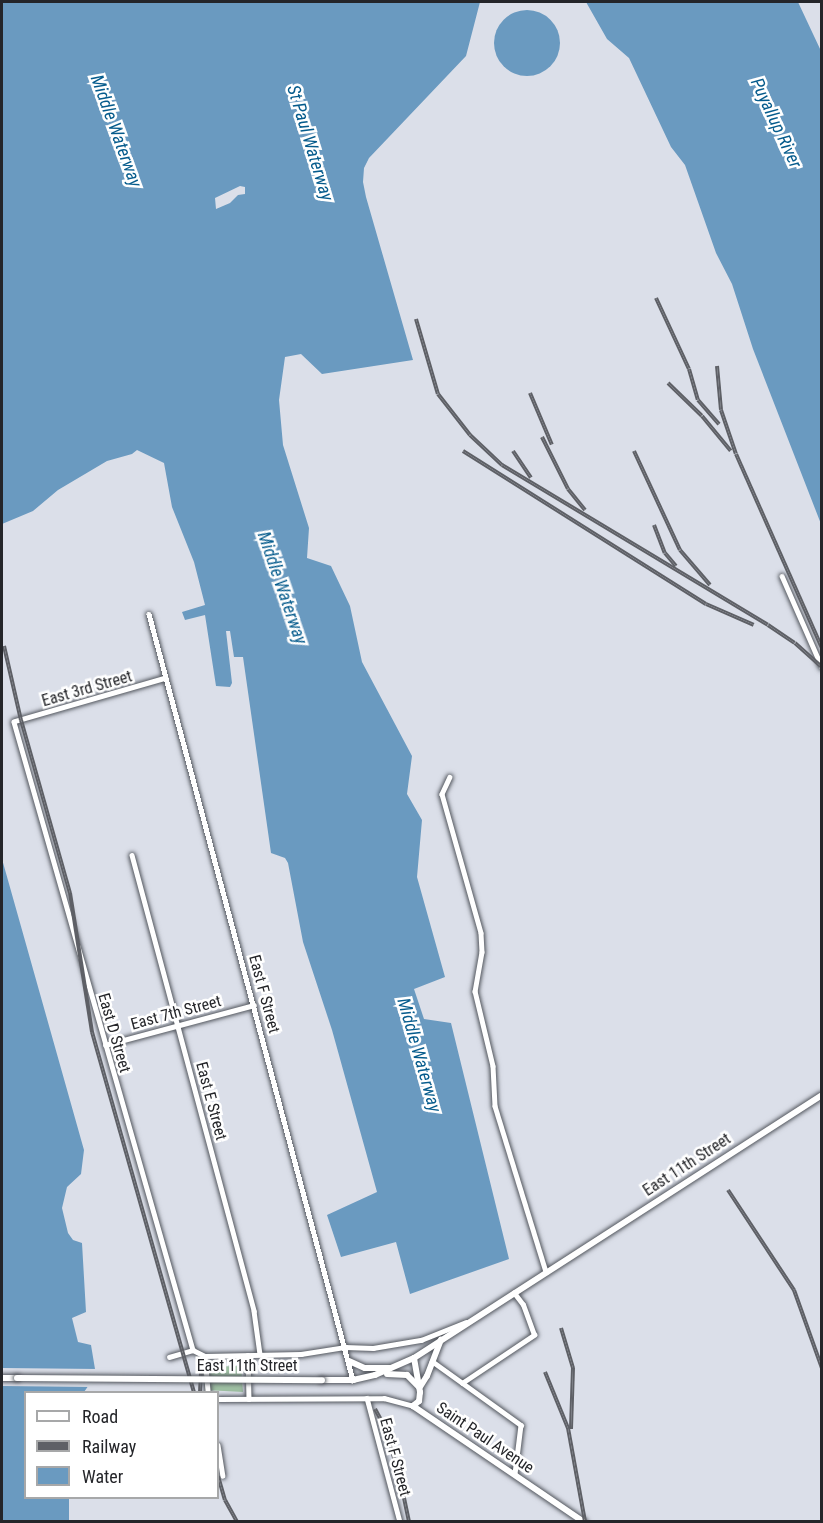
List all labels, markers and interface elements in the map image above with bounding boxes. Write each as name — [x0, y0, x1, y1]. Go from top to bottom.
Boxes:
water label: Middle Waterway — [86, 72, 146, 190]
water label: Puyallup River — [746, 75, 806, 171]
water label: St Paul Waterway — [282, 83, 338, 203]
water label: Middle Waterway — [253, 529, 311, 647]
street label: East 3rd Street — [40, 667, 134, 711]
street label: East F Street — [244, 953, 284, 1035]
street label: East D Street — [94, 991, 134, 1075]
street label: East 7th Street — [129, 992, 223, 1034]
water label: Middle Waterway — [392, 995, 446, 1115]
street label: East E Street — [191, 1060, 231, 1142]
street label: East 11th Street — [640, 1130, 734, 1200]
street label: East 11th Street — [197, 1356, 297, 1376]
legend — [24, 1391, 219, 1499]
street label: Saint Paul Avenue — [433, 1398, 537, 1478]
text: Road — [82, 1406, 118, 1427]
street label: East F Street — [375, 1416, 415, 1498]
text: Railway — [82, 1436, 136, 1457]
text: Water — [82, 1466, 123, 1487]

